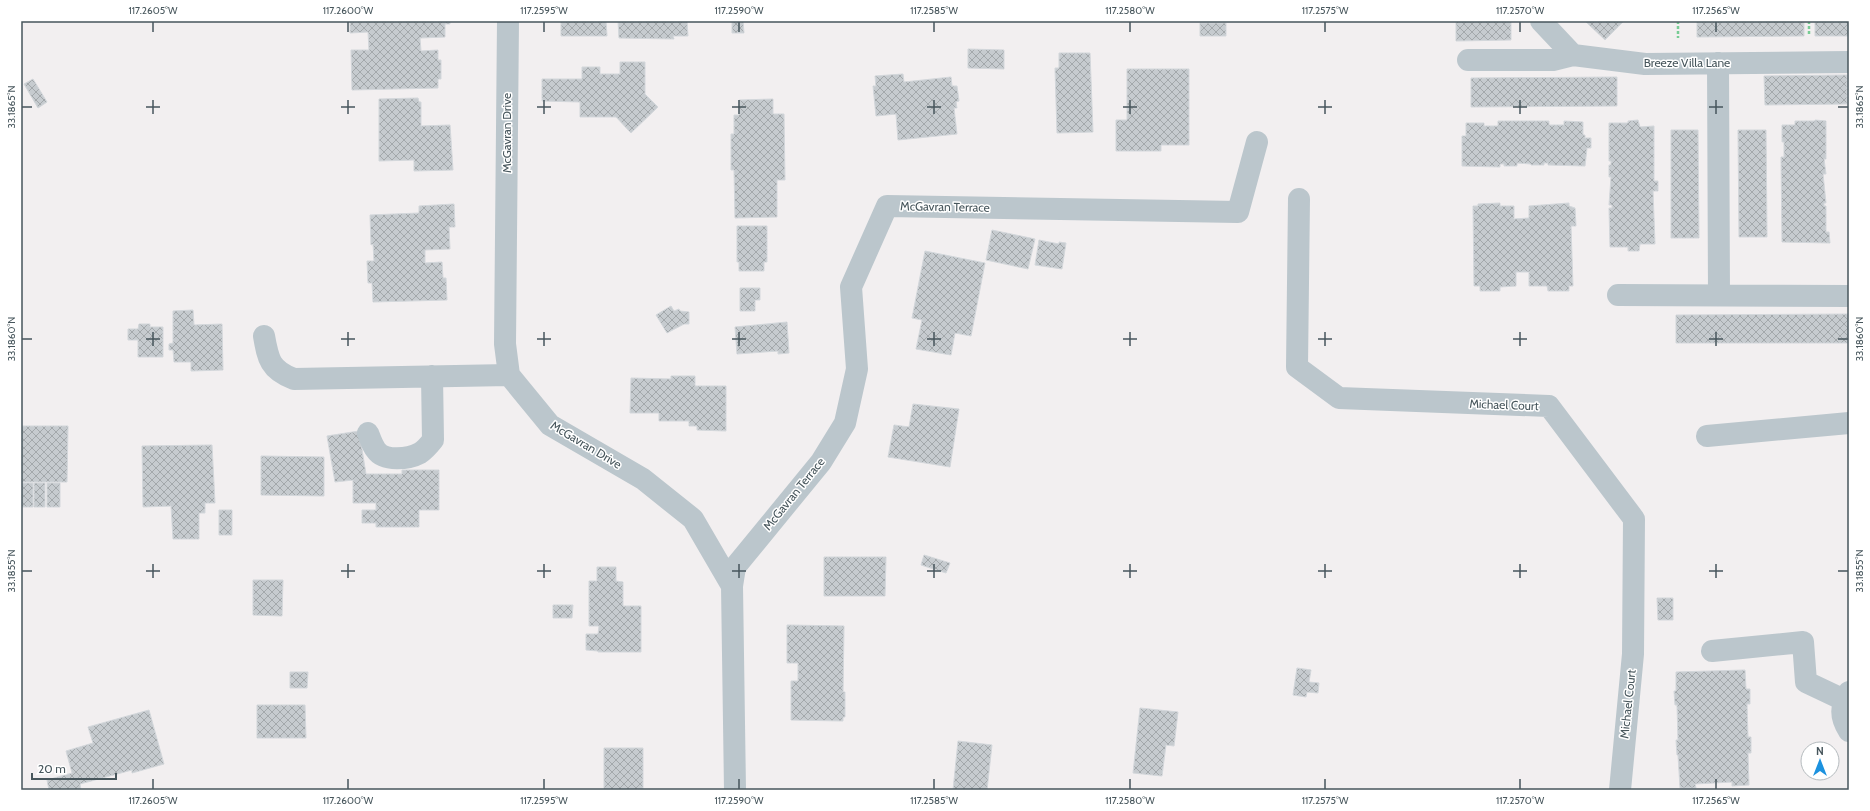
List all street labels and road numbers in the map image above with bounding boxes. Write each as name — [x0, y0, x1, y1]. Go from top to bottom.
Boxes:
street label: Breeze Villa Lane — [1644, 55, 1730, 70]
street label: McGavran Drive — [499, 93, 514, 173]
street label: McGavran Terrace — [900, 198, 990, 215]
street label: Michael Court — [1469, 396, 1539, 413]
street label: McGavran Drive — [548, 417, 625, 472]
street label: McGavran Terrace — [760, 454, 828, 533]
street label: Michael Court — [1616, 669, 1639, 739]

